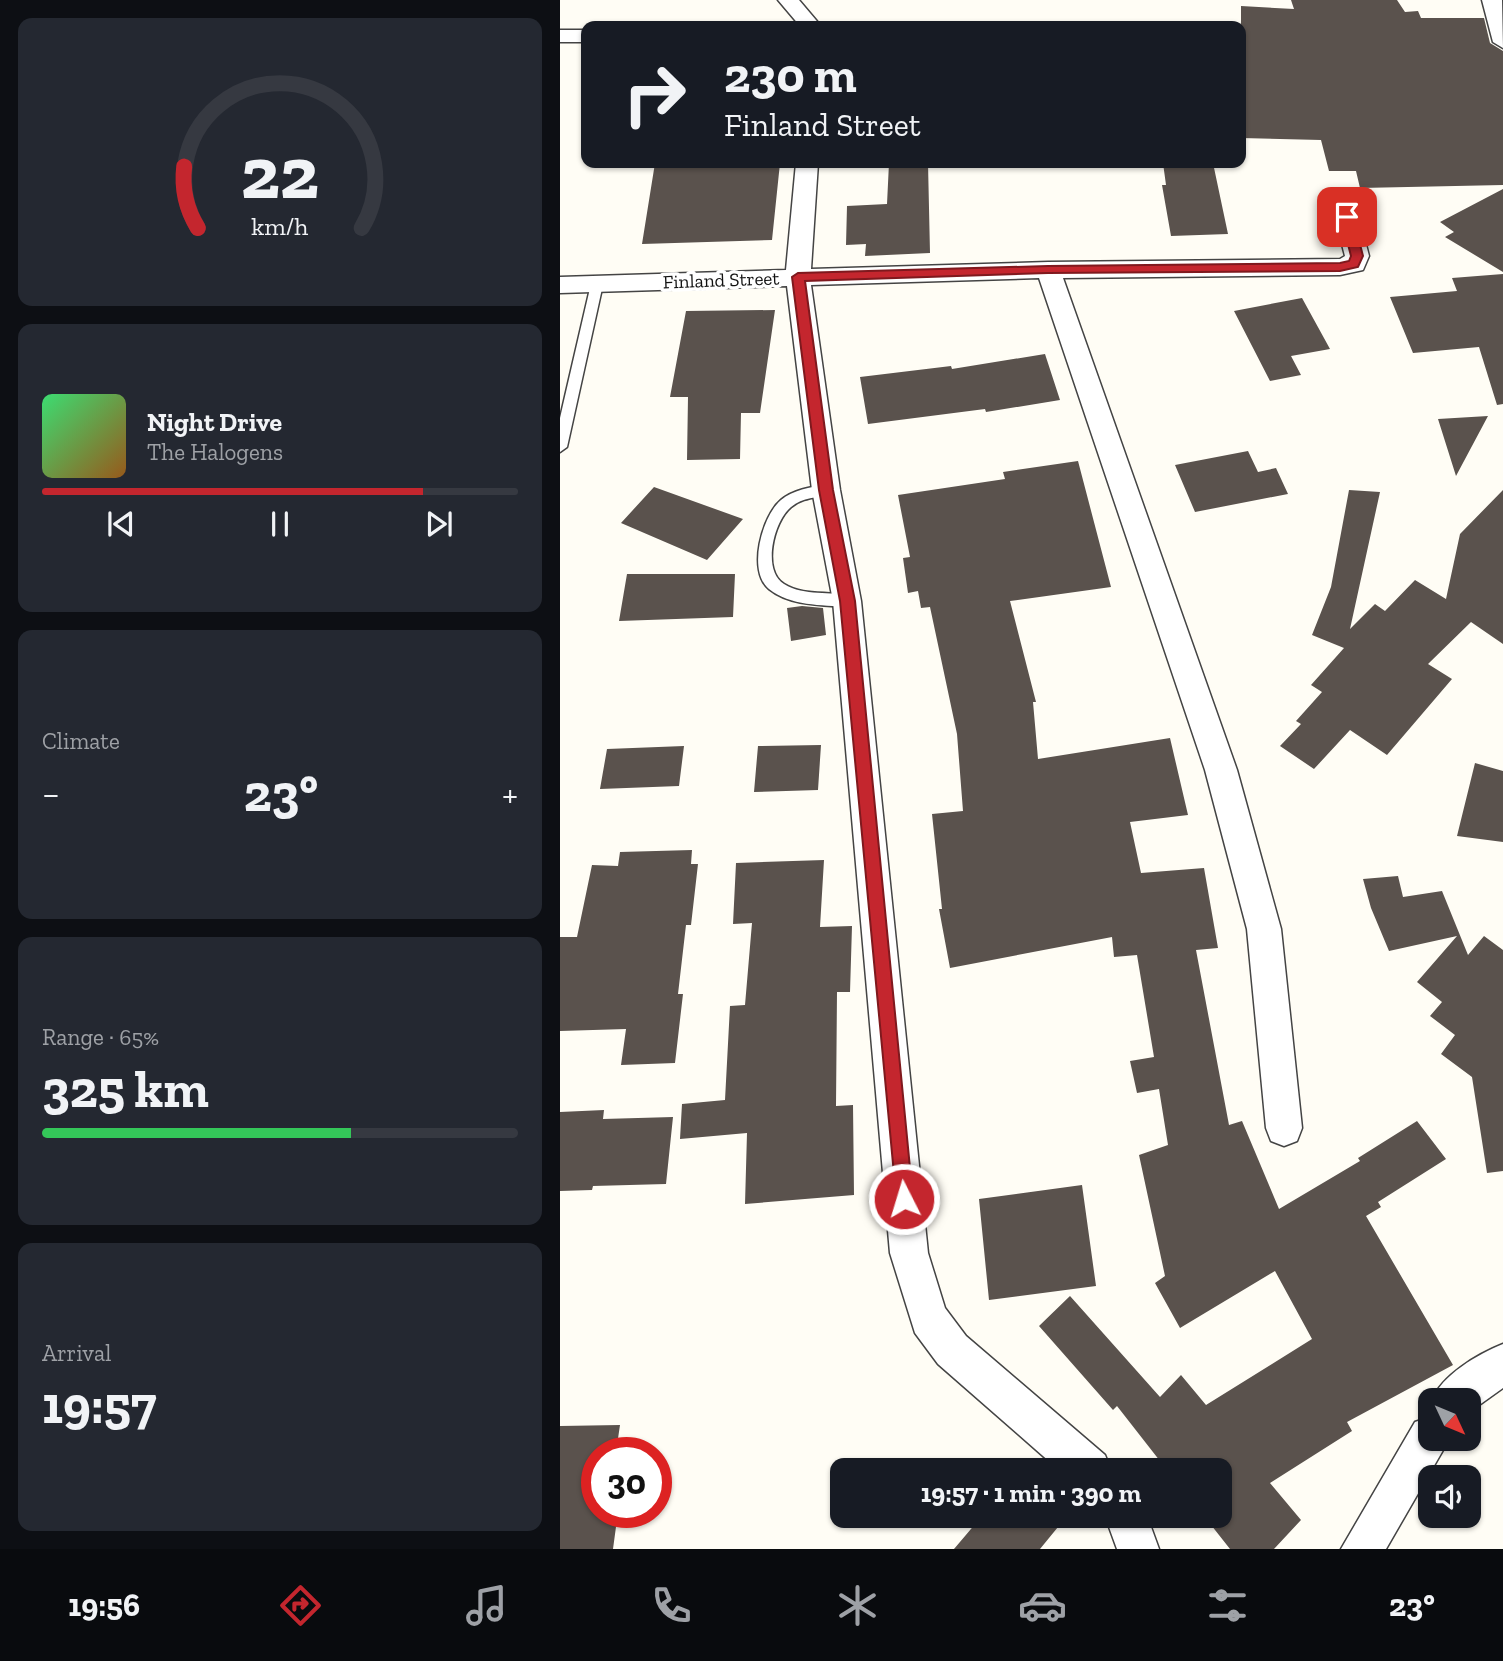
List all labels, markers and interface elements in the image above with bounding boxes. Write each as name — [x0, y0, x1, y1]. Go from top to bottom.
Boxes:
text: 230 m — [724, 46, 857, 105]
icon: right — [609, 49, 700, 140]
text: Finland Street — [724, 106, 921, 144]
text: 22 — [241, 129, 319, 217]
pin — [1317, 187, 1377, 247]
icon: arrive — [1328, 198, 1366, 236]
text: km/h — [251, 211, 309, 241]
street label: Finland Street — [662, 266, 780, 294]
text: Night Drive — [147, 406, 282, 438]
text: The Halogens — [147, 438, 283, 466]
icon: previous — [102, 505, 140, 543]
icon: pause — [261, 505, 299, 543]
icon: next — [420, 505, 458, 543]
text: Climate — [42, 727, 120, 755]
text: 23° — [244, 762, 318, 824]
text: − — [42, 771, 60, 817]
text: + — [502, 771, 518, 817]
text: Range · 65% — [42, 1023, 159, 1051]
text: 325 km — [42, 1058, 209, 1120]
position arrow — [867, 1162, 941, 1236]
text: Arrival — [42, 1339, 111, 1367]
text: 19:57 — [42, 1374, 157, 1436]
north arrow — [1418, 1388, 1480, 1451]
map controls — [1418, 1388, 1481, 1528]
speed limit sign: 30 — [581, 1437, 672, 1528]
button: sound — [1418, 1465, 1481, 1528]
text: 19:57 · 1 min · 390 m — [921, 1477, 1141, 1509]
icon: directions — [276, 1581, 325, 1630]
icon: music — [462, 1581, 511, 1630]
icon: phone — [647, 1581, 696, 1630]
icon: climate — [833, 1581, 882, 1630]
icon: car — [1018, 1581, 1067, 1630]
icon: filters — [1203, 1581, 1252, 1630]
text: 19:56 — [68, 1586, 140, 1624]
text: 23° — [1389, 1586, 1435, 1624]

